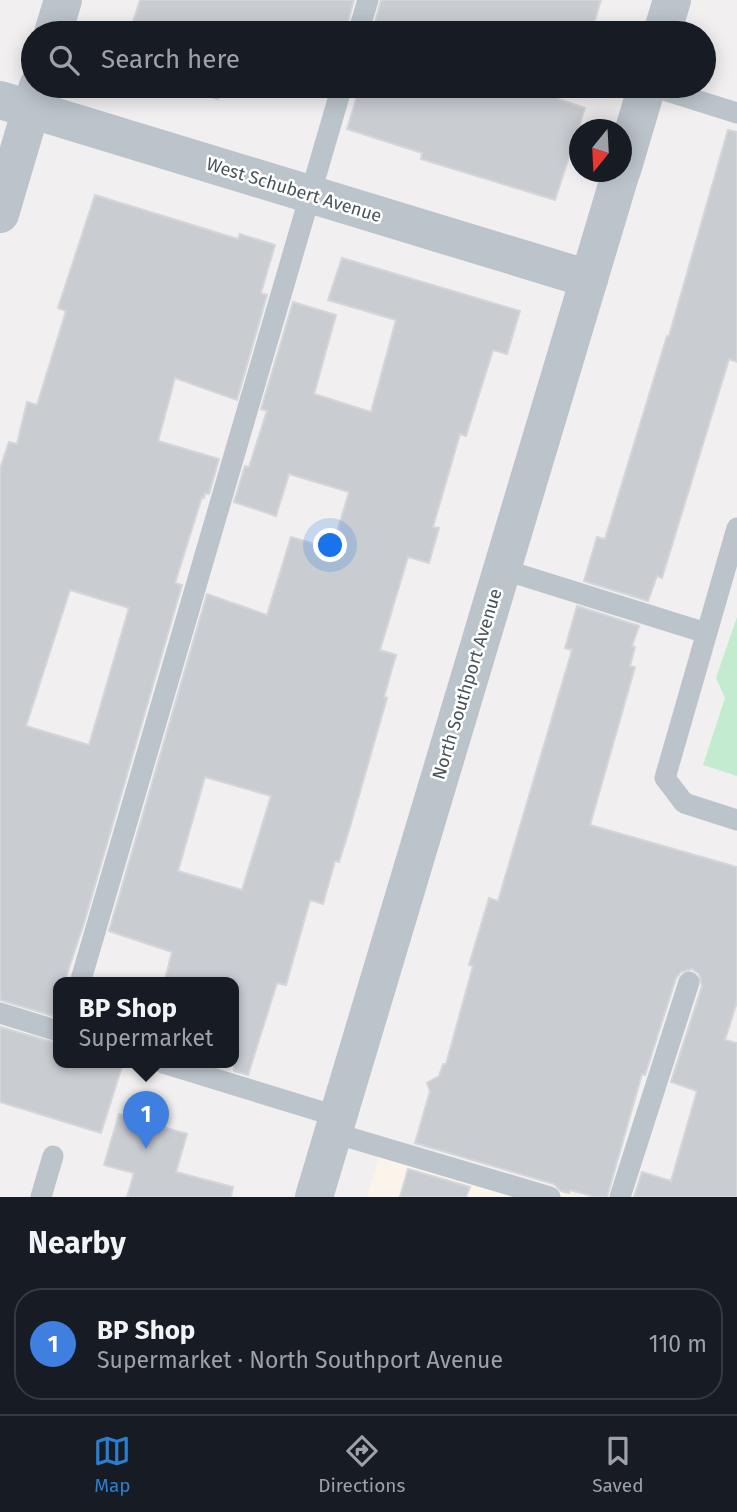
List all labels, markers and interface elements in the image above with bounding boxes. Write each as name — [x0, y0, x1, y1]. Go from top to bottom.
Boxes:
search box — [21, 21, 716, 98]
icon: search — [45, 41, 83, 79]
text: Search here — [101, 44, 240, 75]
north arrow — [569, 119, 632, 182]
street label: West Schubert Avenue — [204, 153, 384, 227]
your location — [313, 528, 347, 562]
street label: North Southport Avenue — [427, 586, 507, 782]
popup — [53, 977, 239, 1068]
text: BP Shop — [79, 993, 177, 1024]
text: Supermarket — [79, 1024, 213, 1052]
pin: 1 — [123, 1091, 169, 1149]
text: Nearby — [28, 1225, 126, 1261]
text: BP Shop — [97, 1315, 195, 1346]
text: 1 — [48, 1330, 58, 1358]
text: 110 m — [649, 1330, 707, 1358]
text: Supermarket · North Southport Avenue — [97, 1346, 503, 1374]
tab: Map — [93, 1432, 131, 1497]
tab: Directions — [318, 1432, 405, 1497]
tab: Saved — [592, 1432, 644, 1497]

